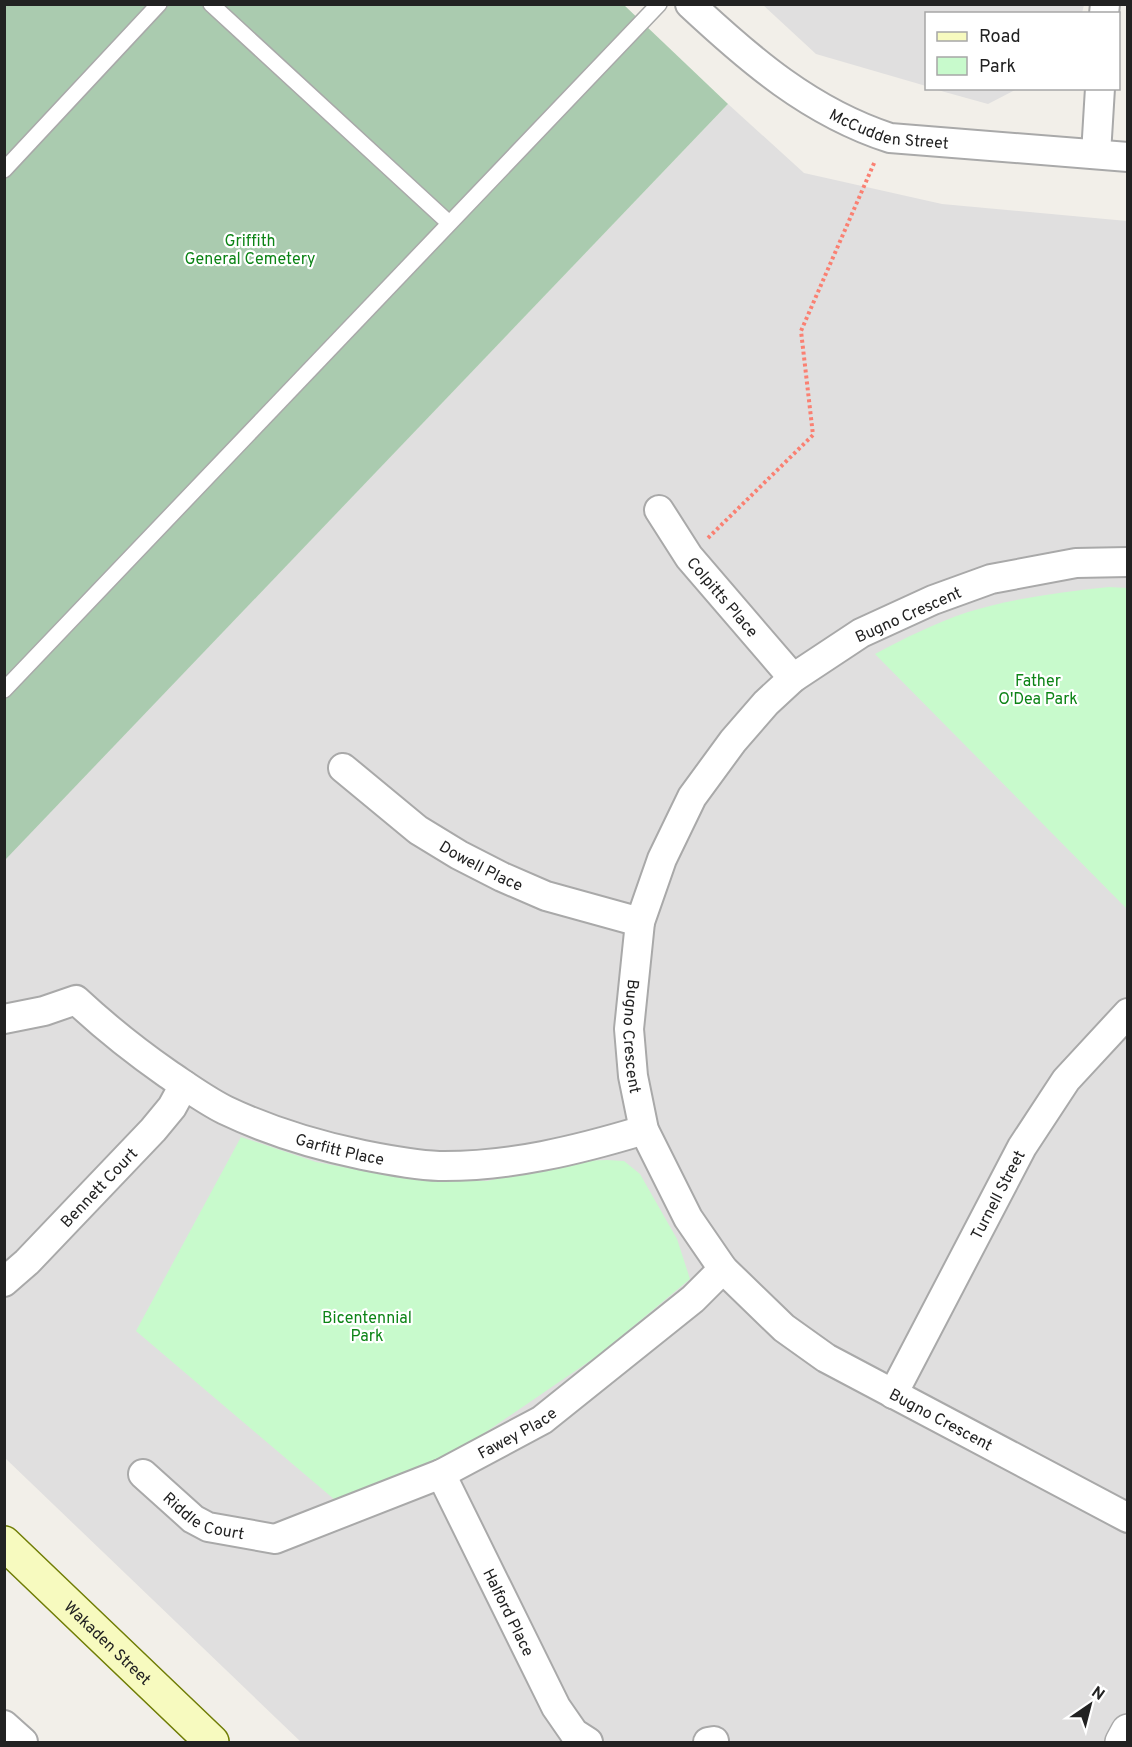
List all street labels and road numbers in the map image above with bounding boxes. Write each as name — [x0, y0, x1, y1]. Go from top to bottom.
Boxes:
street label: McCudden Street — [825, 105, 949, 155]
street label: Colpitts Place — [682, 554, 762, 642]
street label: Bugno Crescent — [853, 583, 965, 648]
street label: Dowell Place — [435, 837, 525, 897]
street label: Bugno Crescent — [617, 978, 644, 1095]
street label: Garfitt Place — [293, 1130, 386, 1171]
street label: Bennett Court — [57, 1144, 143, 1233]
street label: Turnell Street — [967, 1147, 1031, 1244]
street label: Bugno Crescent — [885, 1385, 995, 1456]
street label: Fawey Place — [475, 1404, 562, 1464]
street label: Riddle Court — [158, 1489, 246, 1545]
street label: Halford Place — [477, 1566, 537, 1660]
street label: Wakaden Street — [59, 1598, 154, 1690]

